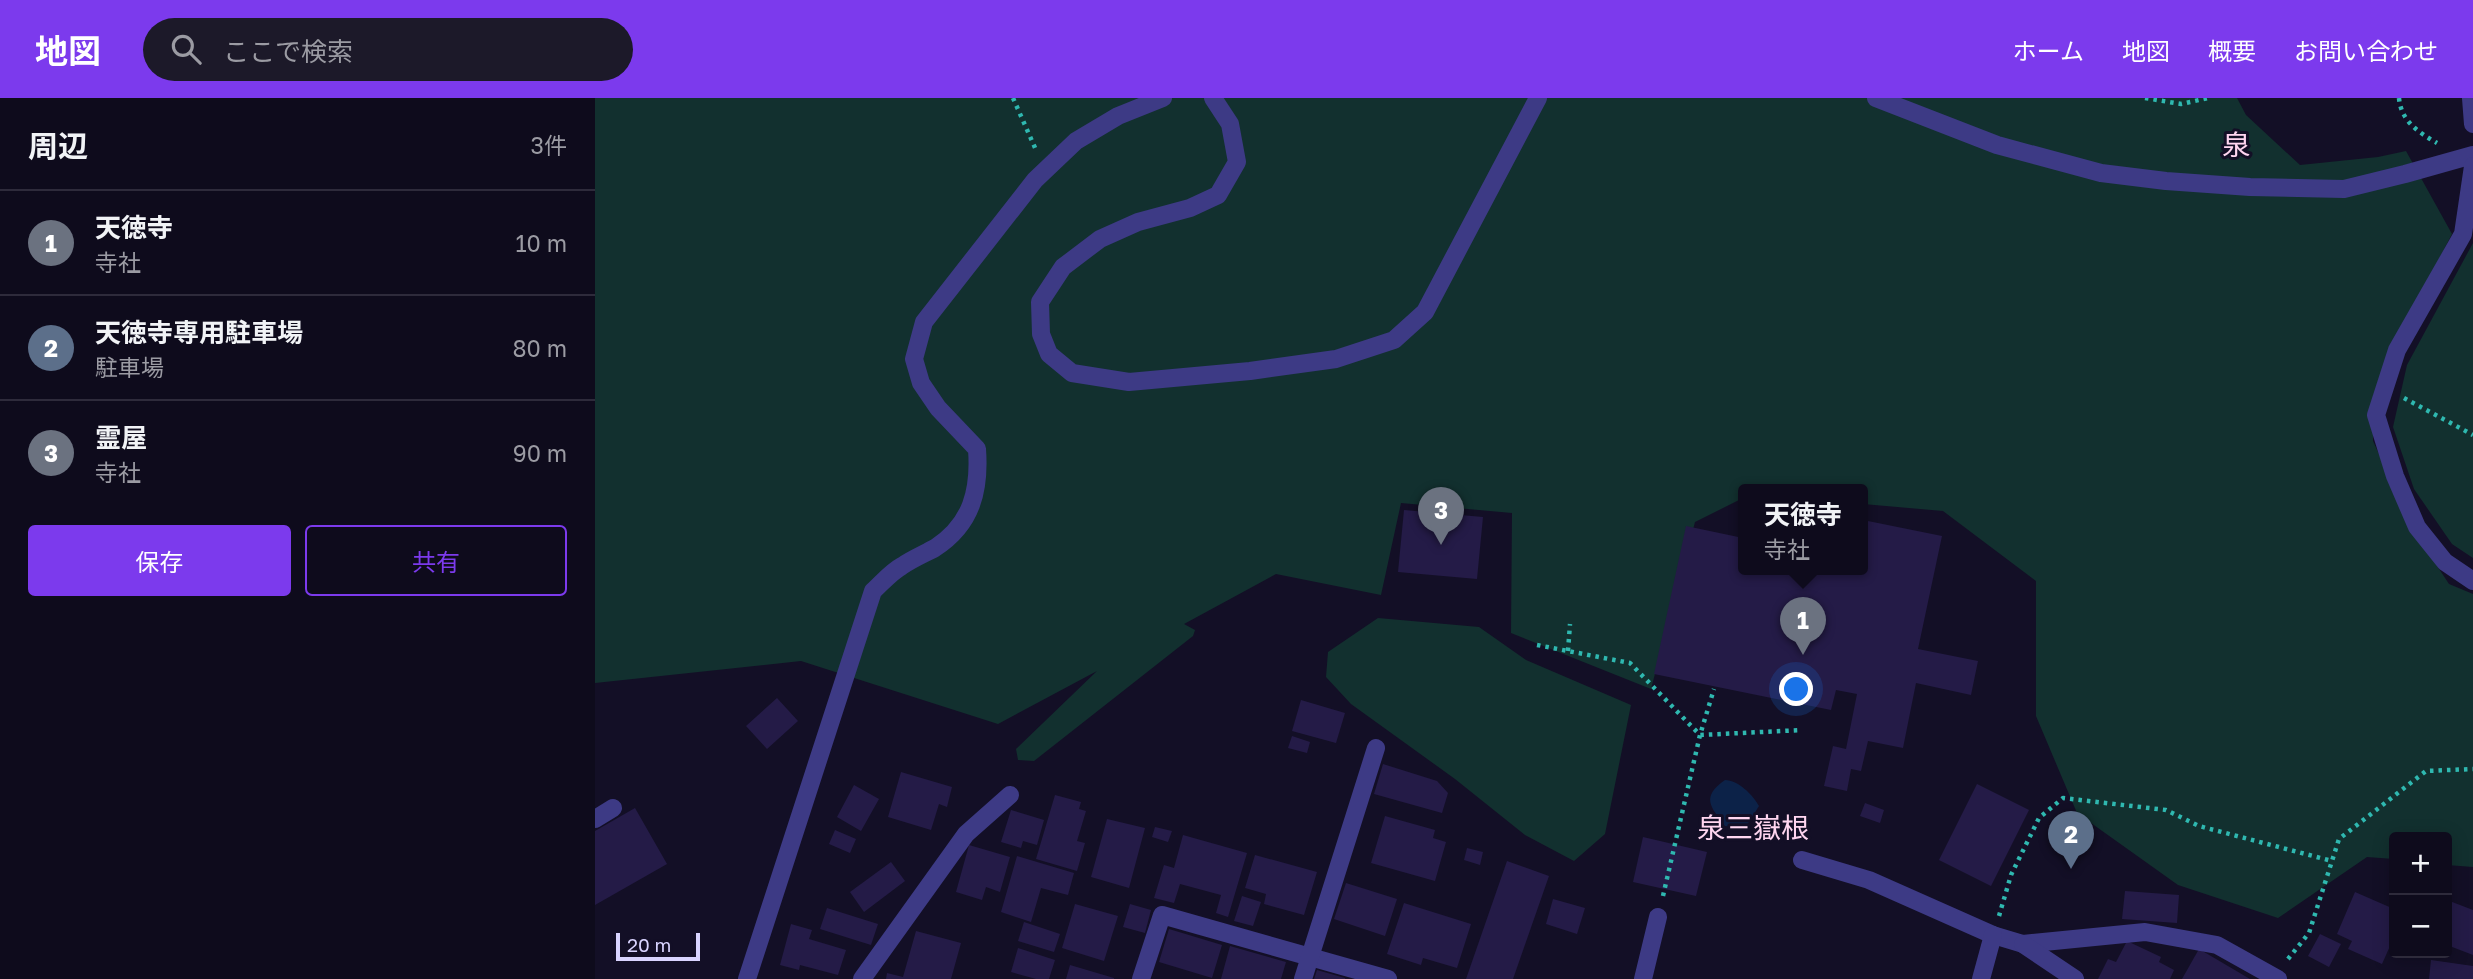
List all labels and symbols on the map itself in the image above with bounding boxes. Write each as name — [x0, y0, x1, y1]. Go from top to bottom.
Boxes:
district label: 泉 — [2222, 128, 2250, 161]
pin: 3 — [1418, 487, 1464, 545]
pin: 1 — [1780, 597, 1826, 655]
your location — [1779, 672, 1813, 706]
district label: 泉三嶽根 — [1697, 811, 1809, 844]
pin: 2 — [2048, 811, 2094, 869]
scale bar — [616, 930, 700, 962]

